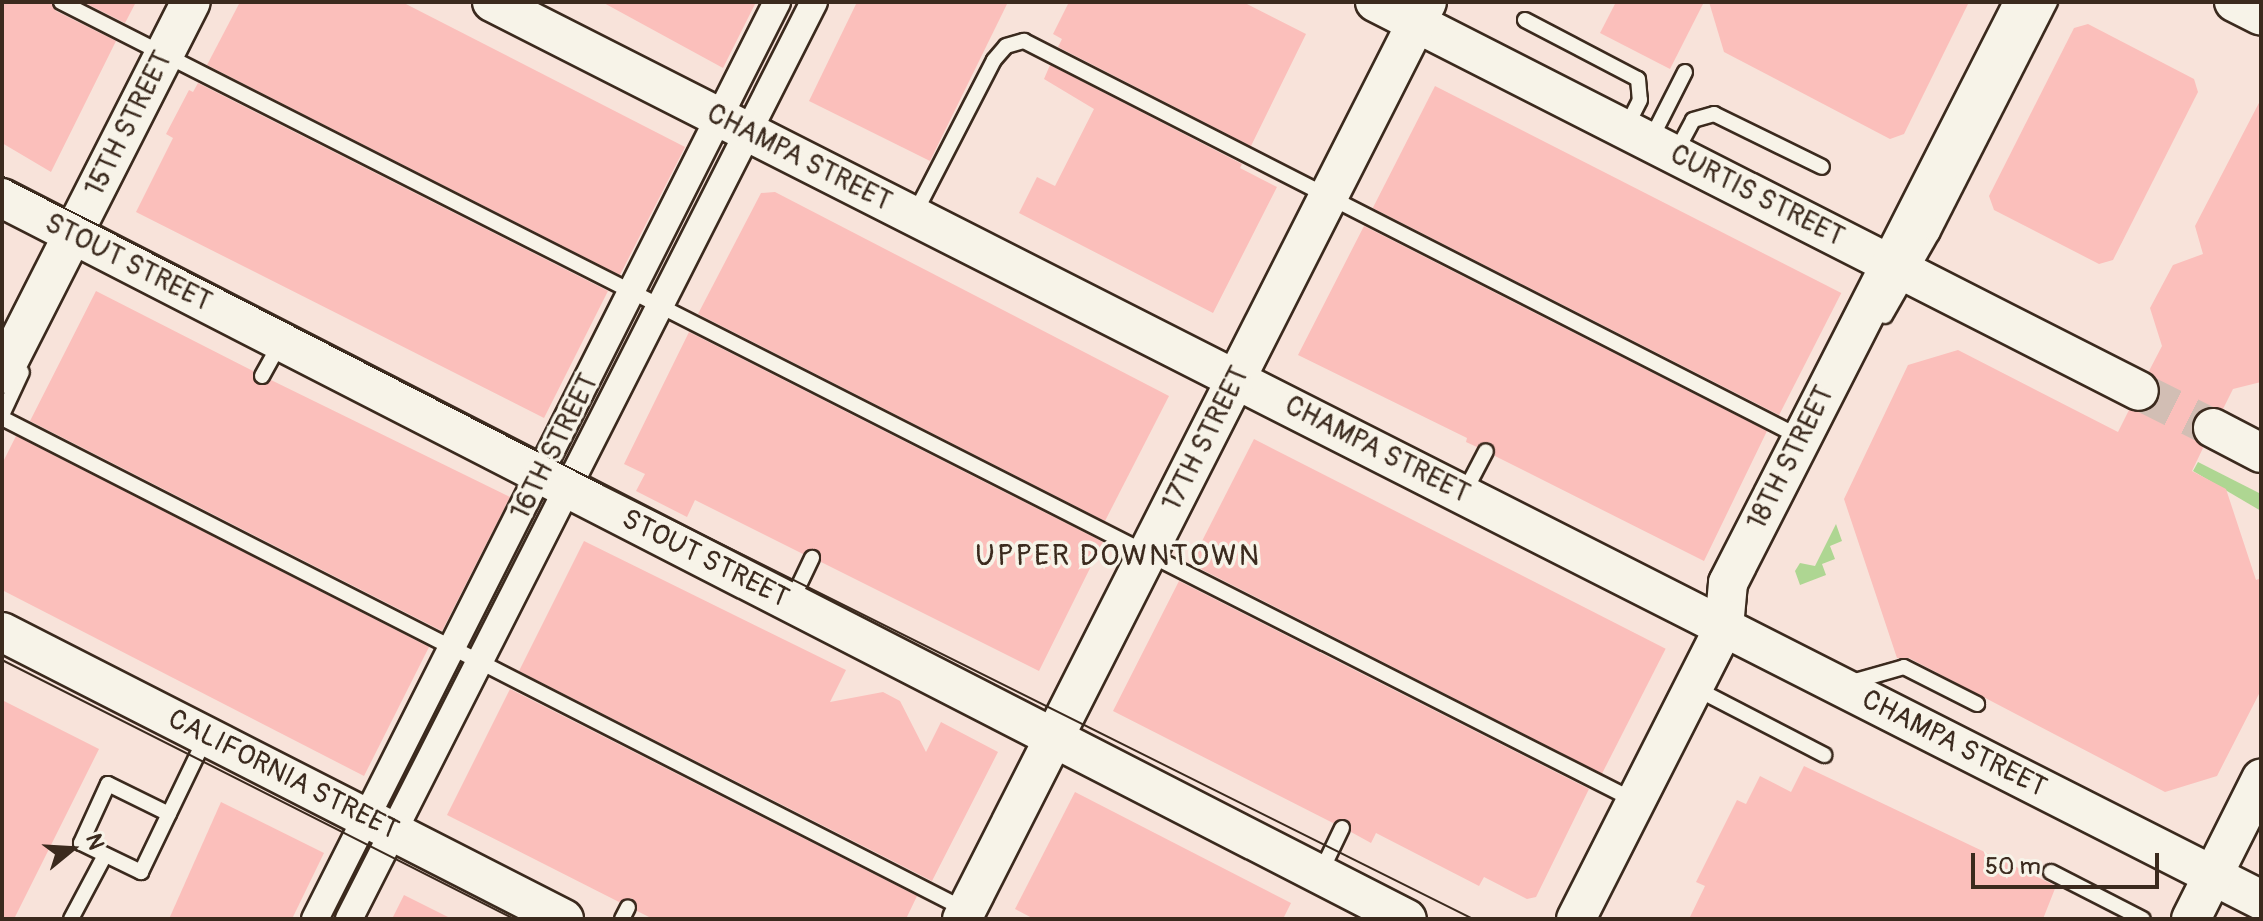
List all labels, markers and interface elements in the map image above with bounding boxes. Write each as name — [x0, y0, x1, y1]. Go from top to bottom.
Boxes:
street label: 15TH STREET — [78, 46, 180, 202]
street label: CHAMPA STREET — [701, 97, 897, 219]
street label: CURTIS STREET — [1664, 138, 1850, 254]
street label: STOUT STREET — [39, 207, 217, 319]
street label: 17TH STREET — [1155, 361, 1257, 517]
street label: 16TH STREET — [504, 368, 606, 526]
street label: 18TH STREET — [1740, 380, 1842, 536]
street label: CHAMPA STREET — [1279, 389, 1475, 511]
street label: STOUT STREET — [616, 503, 794, 615]
district label: UPPER DOWNTOWN — [975, 538, 1261, 574]
street label: CHAMPA STREET — [1856, 683, 2052, 805]
street label: CALIFORNIA STREET — [162, 702, 404, 848]
north arrow — [32, 809, 112, 889]
text: N — [79, 830, 110, 853]
scale bar — [1975, 837, 2163, 887]
text: 50 m — [1985, 852, 2041, 881]

